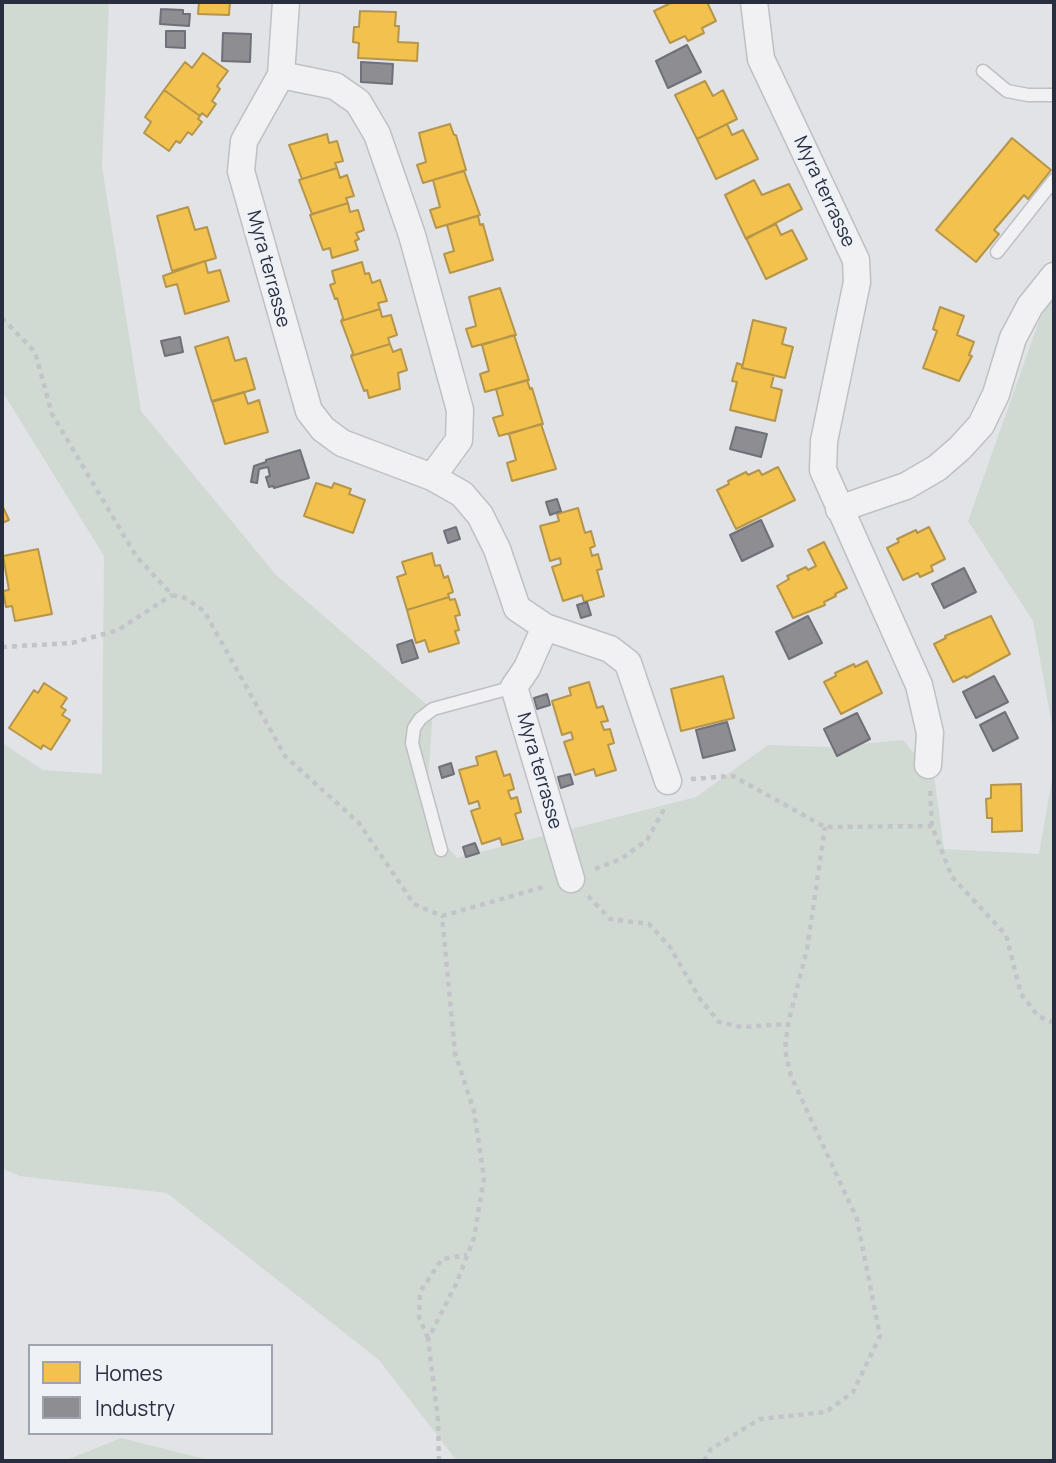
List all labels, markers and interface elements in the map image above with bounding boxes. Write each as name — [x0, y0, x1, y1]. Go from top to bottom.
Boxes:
street label: Myra terrasse — [788, 133, 860, 251]
street label: Myra terrasse — [241, 208, 295, 330]
street label: Myra terrasse — [511, 710, 567, 832]
legend — [28, 1344, 273, 1435]
text: Homes — [95, 1359, 163, 1387]
text: Industry — [95, 1394, 175, 1422]

